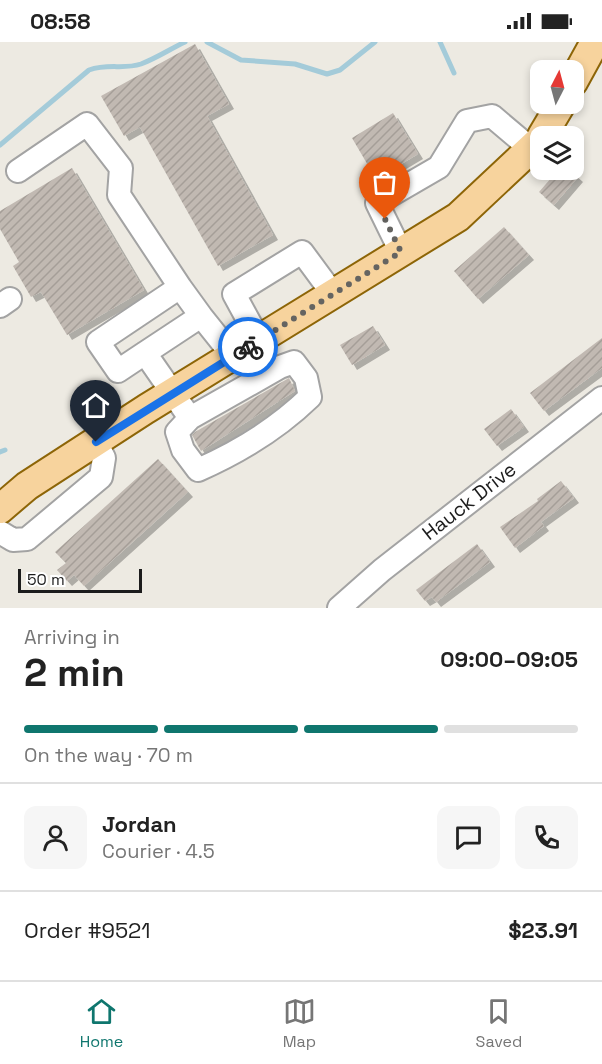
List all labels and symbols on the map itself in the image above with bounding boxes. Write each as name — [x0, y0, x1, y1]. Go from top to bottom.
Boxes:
north arrow — [530, 60, 584, 114]
pin — [359, 157, 410, 219]
courier — [218, 317, 278, 377]
pin — [70, 380, 121, 442]
street label: Hauck Drive — [417, 456, 521, 546]
scale bar — [18, 566, 142, 594]

